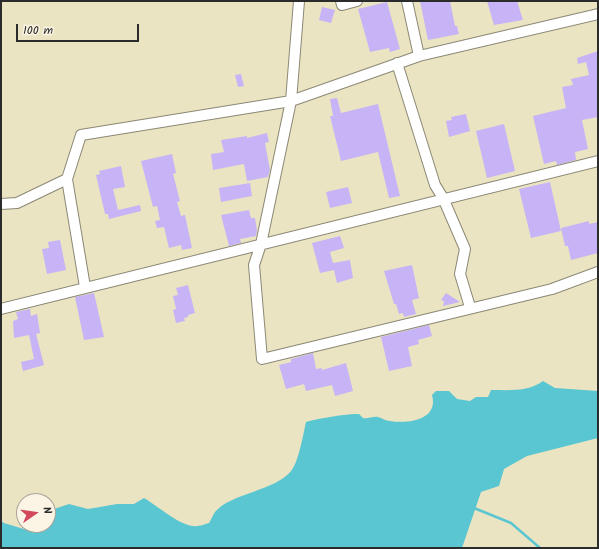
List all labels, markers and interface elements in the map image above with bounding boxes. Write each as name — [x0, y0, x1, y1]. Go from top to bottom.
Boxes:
scale bar — [18, 16, 141, 42]
text: 100 m — [23, 21, 53, 40]
north arrow — [16, 493, 56, 533]
text: N — [37, 505, 56, 516]

